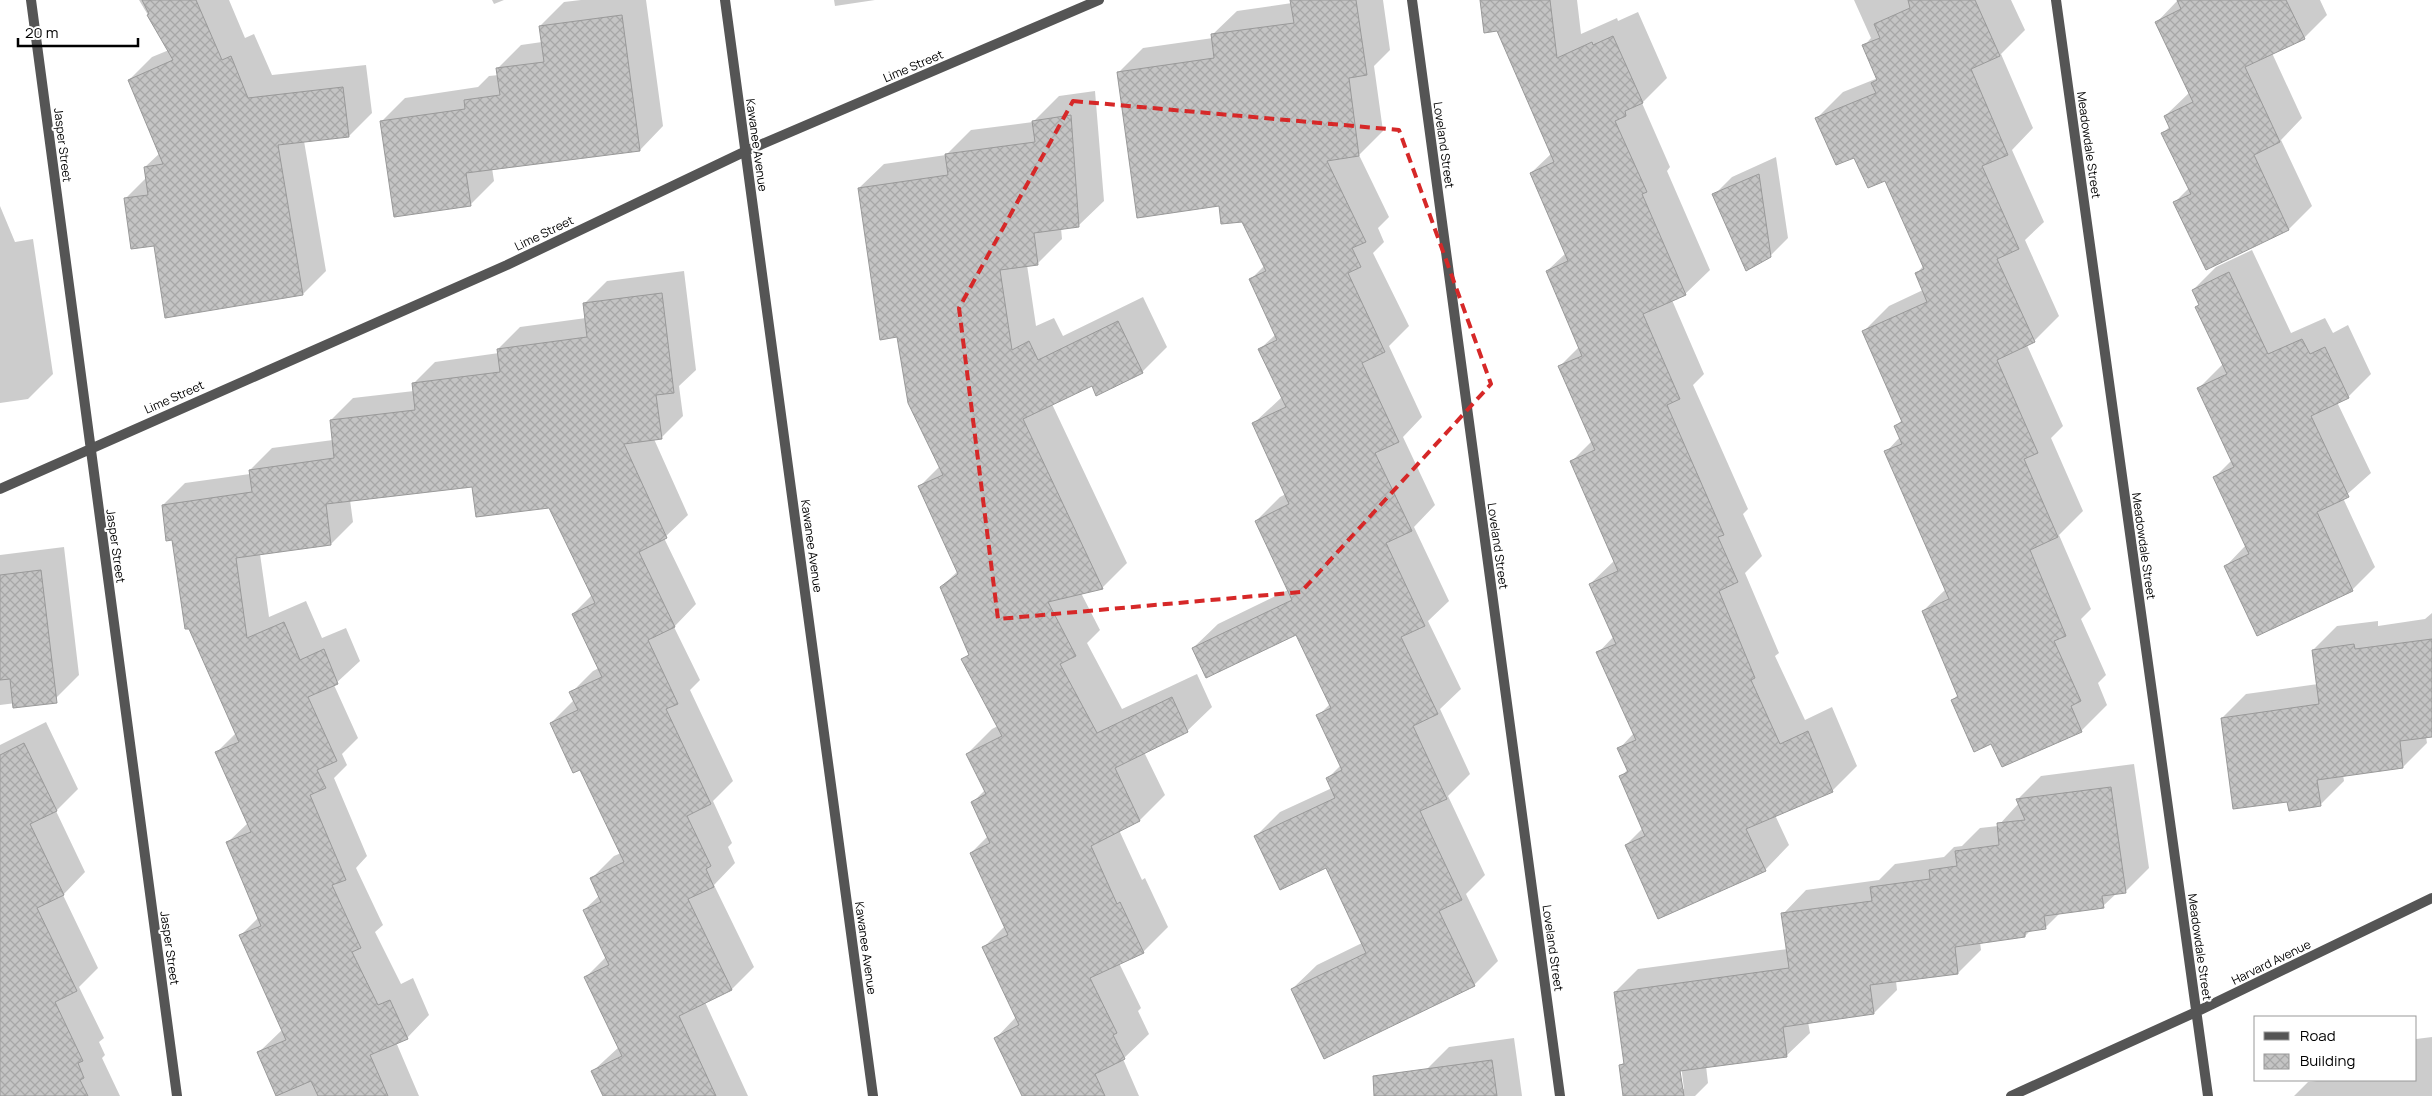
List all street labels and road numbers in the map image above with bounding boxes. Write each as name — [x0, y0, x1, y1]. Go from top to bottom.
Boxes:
street label: Lime Street — [880, 46, 946, 86]
street label: Meadowdale Street — [2073, 90, 2105, 200]
street label: Kawanee Avenue — [742, 97, 772, 193]
street label: Loveland Street — [1430, 101, 1459, 190]
street label: Jasper Street — [50, 107, 76, 183]
street label: Lime Street — [512, 211, 577, 255]
street label: Lime Street — [141, 376, 207, 418]
street label: Meadowdale Street — [2128, 491, 2160, 601]
street label: Kawanee Avenue — [797, 498, 827, 594]
street label: Loveland Street — [1484, 502, 1513, 591]
street label: Jasper Street — [102, 508, 130, 584]
street label: Meadowdale Street — [2184, 892, 2216, 1002]
street label: Kawanee Avenue — [851, 900, 881, 996]
street label: Loveland Street — [1539, 904, 1568, 993]
street label: Jasper Street — [156, 910, 184, 986]
street label: Harvard Avenue — [2228, 935, 2314, 989]

